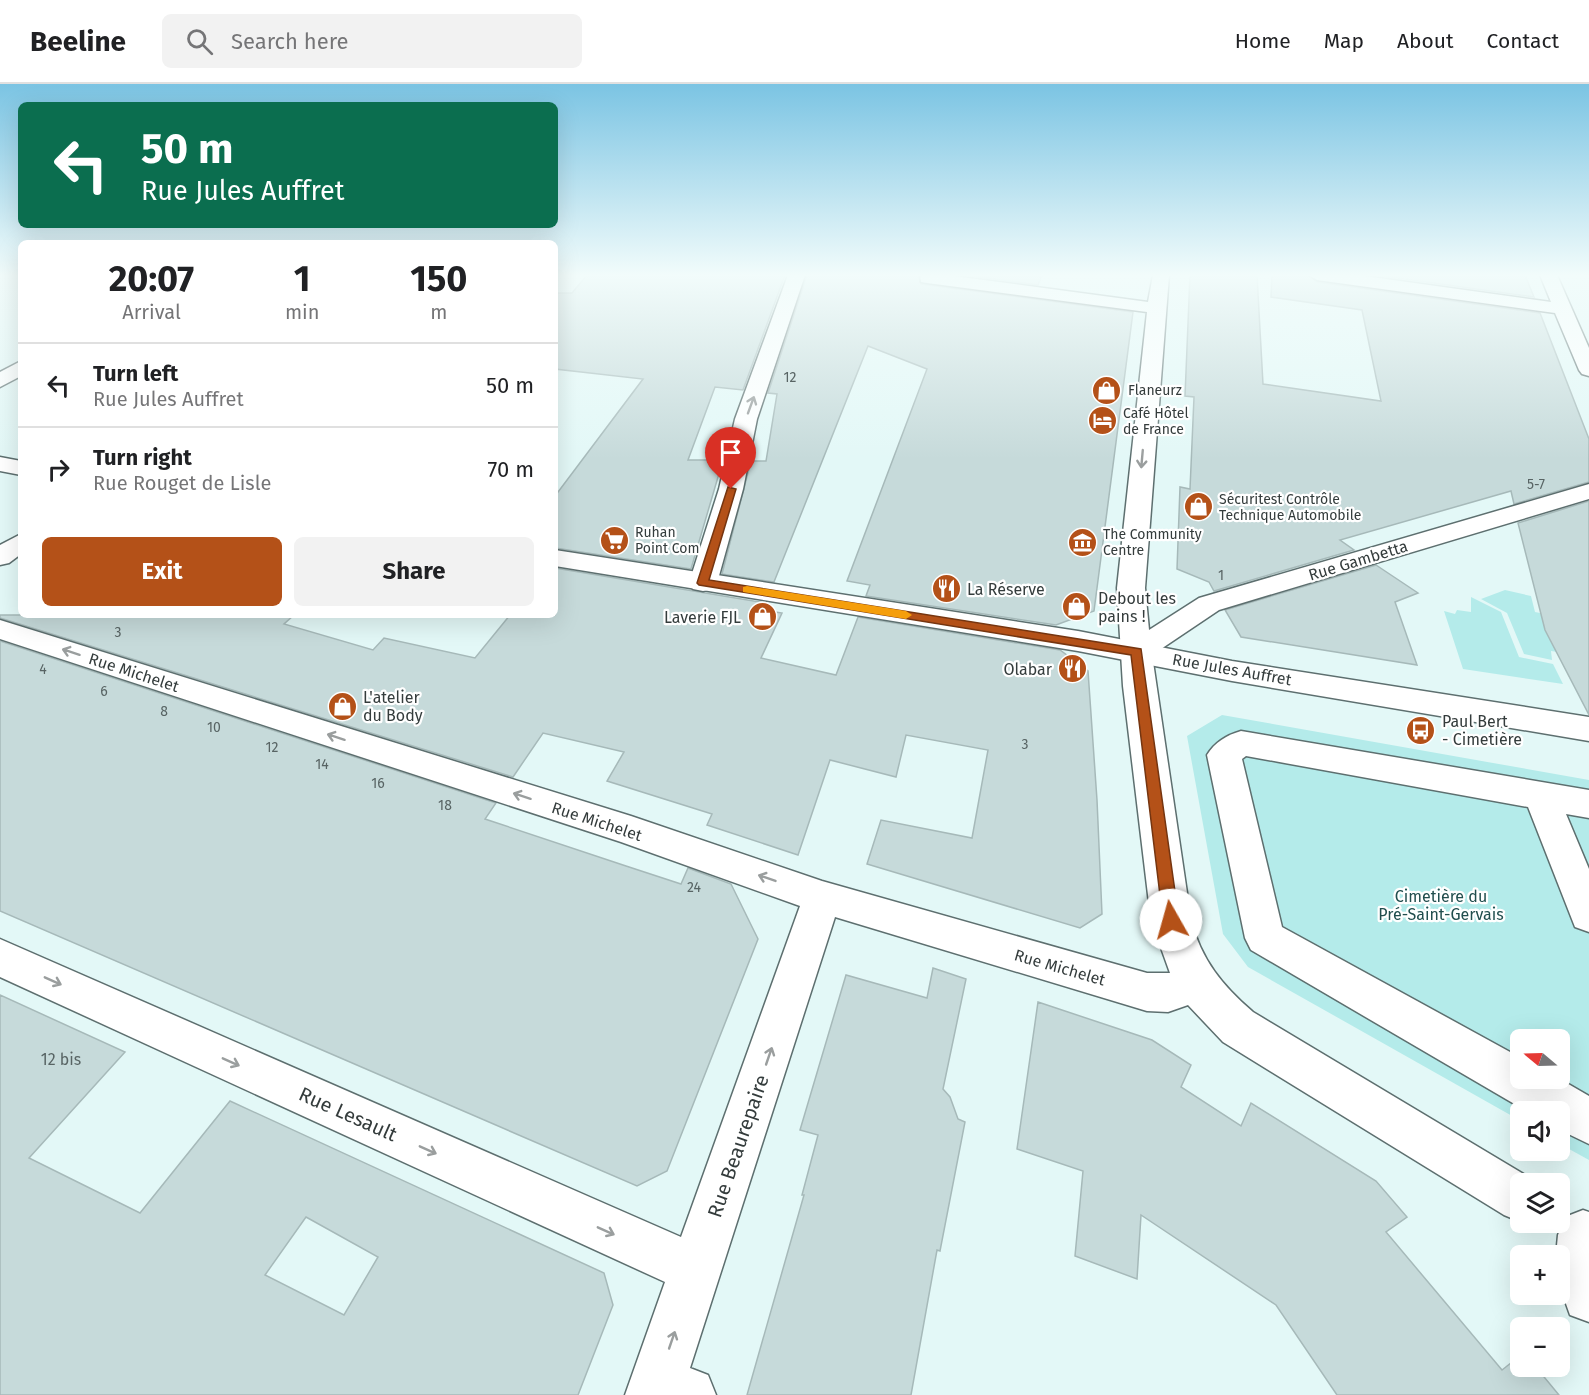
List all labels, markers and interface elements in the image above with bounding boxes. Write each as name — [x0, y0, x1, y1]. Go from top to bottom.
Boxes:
search box — [162, 14, 582, 68]
text: Beeline — [30, 25, 126, 58]
icon: search — [183, 25, 216, 58]
text: Search here — [231, 28, 349, 55]
text: Home — [1235, 28, 1291, 54]
text: Map — [1324, 28, 1364, 54]
text: About — [1397, 28, 1454, 54]
text: Contact — [1487, 28, 1559, 54]
text: 50 m — [141, 124, 234, 174]
icon: left — [42, 126, 120, 204]
text: Rue Jules Auffret — [141, 175, 344, 207]
text: 20:07 — [109, 257, 194, 301]
text: 1 — [294, 257, 311, 301]
text: 150 — [410, 257, 467, 301]
text: Arrival — [122, 300, 181, 324]
text: min — [285, 300, 319, 324]
text: m — [430, 300, 447, 324]
text: Turn left — [93, 360, 178, 387]
icon: left — [42, 369, 75, 402]
house number: 12 — [784, 369, 797, 386]
text: 50 m — [486, 372, 534, 399]
shop icon: Flaneurz — [1091, 374, 1123, 406]
place label: Flaneurz — [1128, 382, 1182, 399]
text: Rue Jules Auffret — [93, 387, 244, 411]
one-way arrow — [746, 396, 757, 415]
hotel icon: Café Hôtel de France — [1086, 405, 1118, 437]
place label: Café Hôtel de France — [1123, 405, 1188, 438]
pin — [705, 427, 756, 489]
icon: arrive — [714, 436, 747, 469]
text: Turn right — [93, 444, 192, 471]
one-way arrow — [1137, 448, 1148, 468]
icon: right — [42, 453, 75, 486]
text: 70 m — [488, 456, 534, 483]
text: Rue Rouget de Lisle — [93, 471, 271, 495]
house number: 5-7 — [1527, 476, 1545, 493]
shop icon: Sécuritest Contrôle Technique Automobile — [1182, 491, 1214, 523]
place label: Sécuritest Contrôle Technique Automobile — [1219, 491, 1361, 524]
supermarket icon: Ruhan Point Com — [598, 524, 630, 556]
place label: Ruhan Point Com — [635, 524, 700, 557]
museum icon: The Community Centre — [1066, 526, 1098, 558]
place label: The Community Centre — [1103, 526, 1202, 559]
street label: Rue Gambetta — [1306, 536, 1410, 585]
button: Exit — [42, 537, 282, 606]
button: Share — [294, 537, 534, 606]
house number: 1 — [1218, 567, 1224, 584]
restaurant icon: La Réserve — [930, 573, 962, 605]
place label: La Réserve — [967, 580, 1045, 599]
place label: Debout les pains ! — [1098, 589, 1176, 626]
shop icon: Debout les pains ! — [1061, 591, 1093, 623]
shop icon: Laverie FJL — [746, 601, 778, 633]
place label: Laverie FJL — [664, 608, 741, 627]
house number: 3 — [115, 624, 122, 641]
one-way arrow — [62, 645, 81, 656]
street label: Rue Michelet — [86, 649, 182, 696]
street label: Rue Jules Auffret — [1171, 650, 1293, 689]
restaurant icon: Olabar — [1057, 653, 1089, 685]
place label: Olabar — [1003, 660, 1053, 679]
house number: 4 — [39, 661, 47, 678]
house number: 6 — [100, 683, 108, 700]
place label: L'atelier du Body — [363, 688, 423, 725]
shop icon: L'atelier du Body — [326, 690, 358, 722]
house number: 8 — [160, 703, 168, 720]
place label: Paul Bert - Cimetière — [1442, 712, 1522, 749]
bus stop icon: Paul Bert - Cimetière — [1405, 714, 1437, 746]
house number: 10 — [207, 719, 221, 736]
one-way arrow — [327, 731, 346, 742]
house number: 3 — [1022, 736, 1029, 753]
house number: 12 — [266, 739, 279, 756]
house number: 14 — [315, 756, 329, 773]
house number: 16 — [371, 775, 385, 792]
one-way arrow — [513, 790, 532, 801]
house number: 18 — [438, 797, 452, 814]
street label: Rue Michelet — [549, 798, 645, 845]
one-way arrow — [758, 872, 777, 883]
house number: 24 — [687, 879, 702, 896]
park label: Cimetière du Pré-Saint-Gervais — [1378, 887, 1504, 924]
position arrow — [1139, 888, 1203, 952]
street label: Rue Michelet — [1012, 945, 1108, 990]
one-way arrow — [44, 976, 62, 988]
north arrow — [1510, 1029, 1570, 1089]
map controls — [1510, 1029, 1570, 1377]
one-way arrow — [764, 1047, 775, 1066]
house number: 12 bis — [41, 1050, 81, 1069]
one-way arrow — [222, 1056, 240, 1068]
street label: Rue Beaurepaire — [702, 1071, 774, 1221]
street label: Rue Lesault — [295, 1082, 402, 1147]
button: sound — [1510, 1101, 1570, 1161]
one-way arrow — [419, 1146, 437, 1157]
button: layers — [1510, 1173, 1570, 1233]
one-way arrow — [596, 1225, 614, 1237]
button: + — [1510, 1245, 1570, 1305]
button: − — [1510, 1317, 1570, 1377]
one-way arrow — [667, 1331, 678, 1350]

